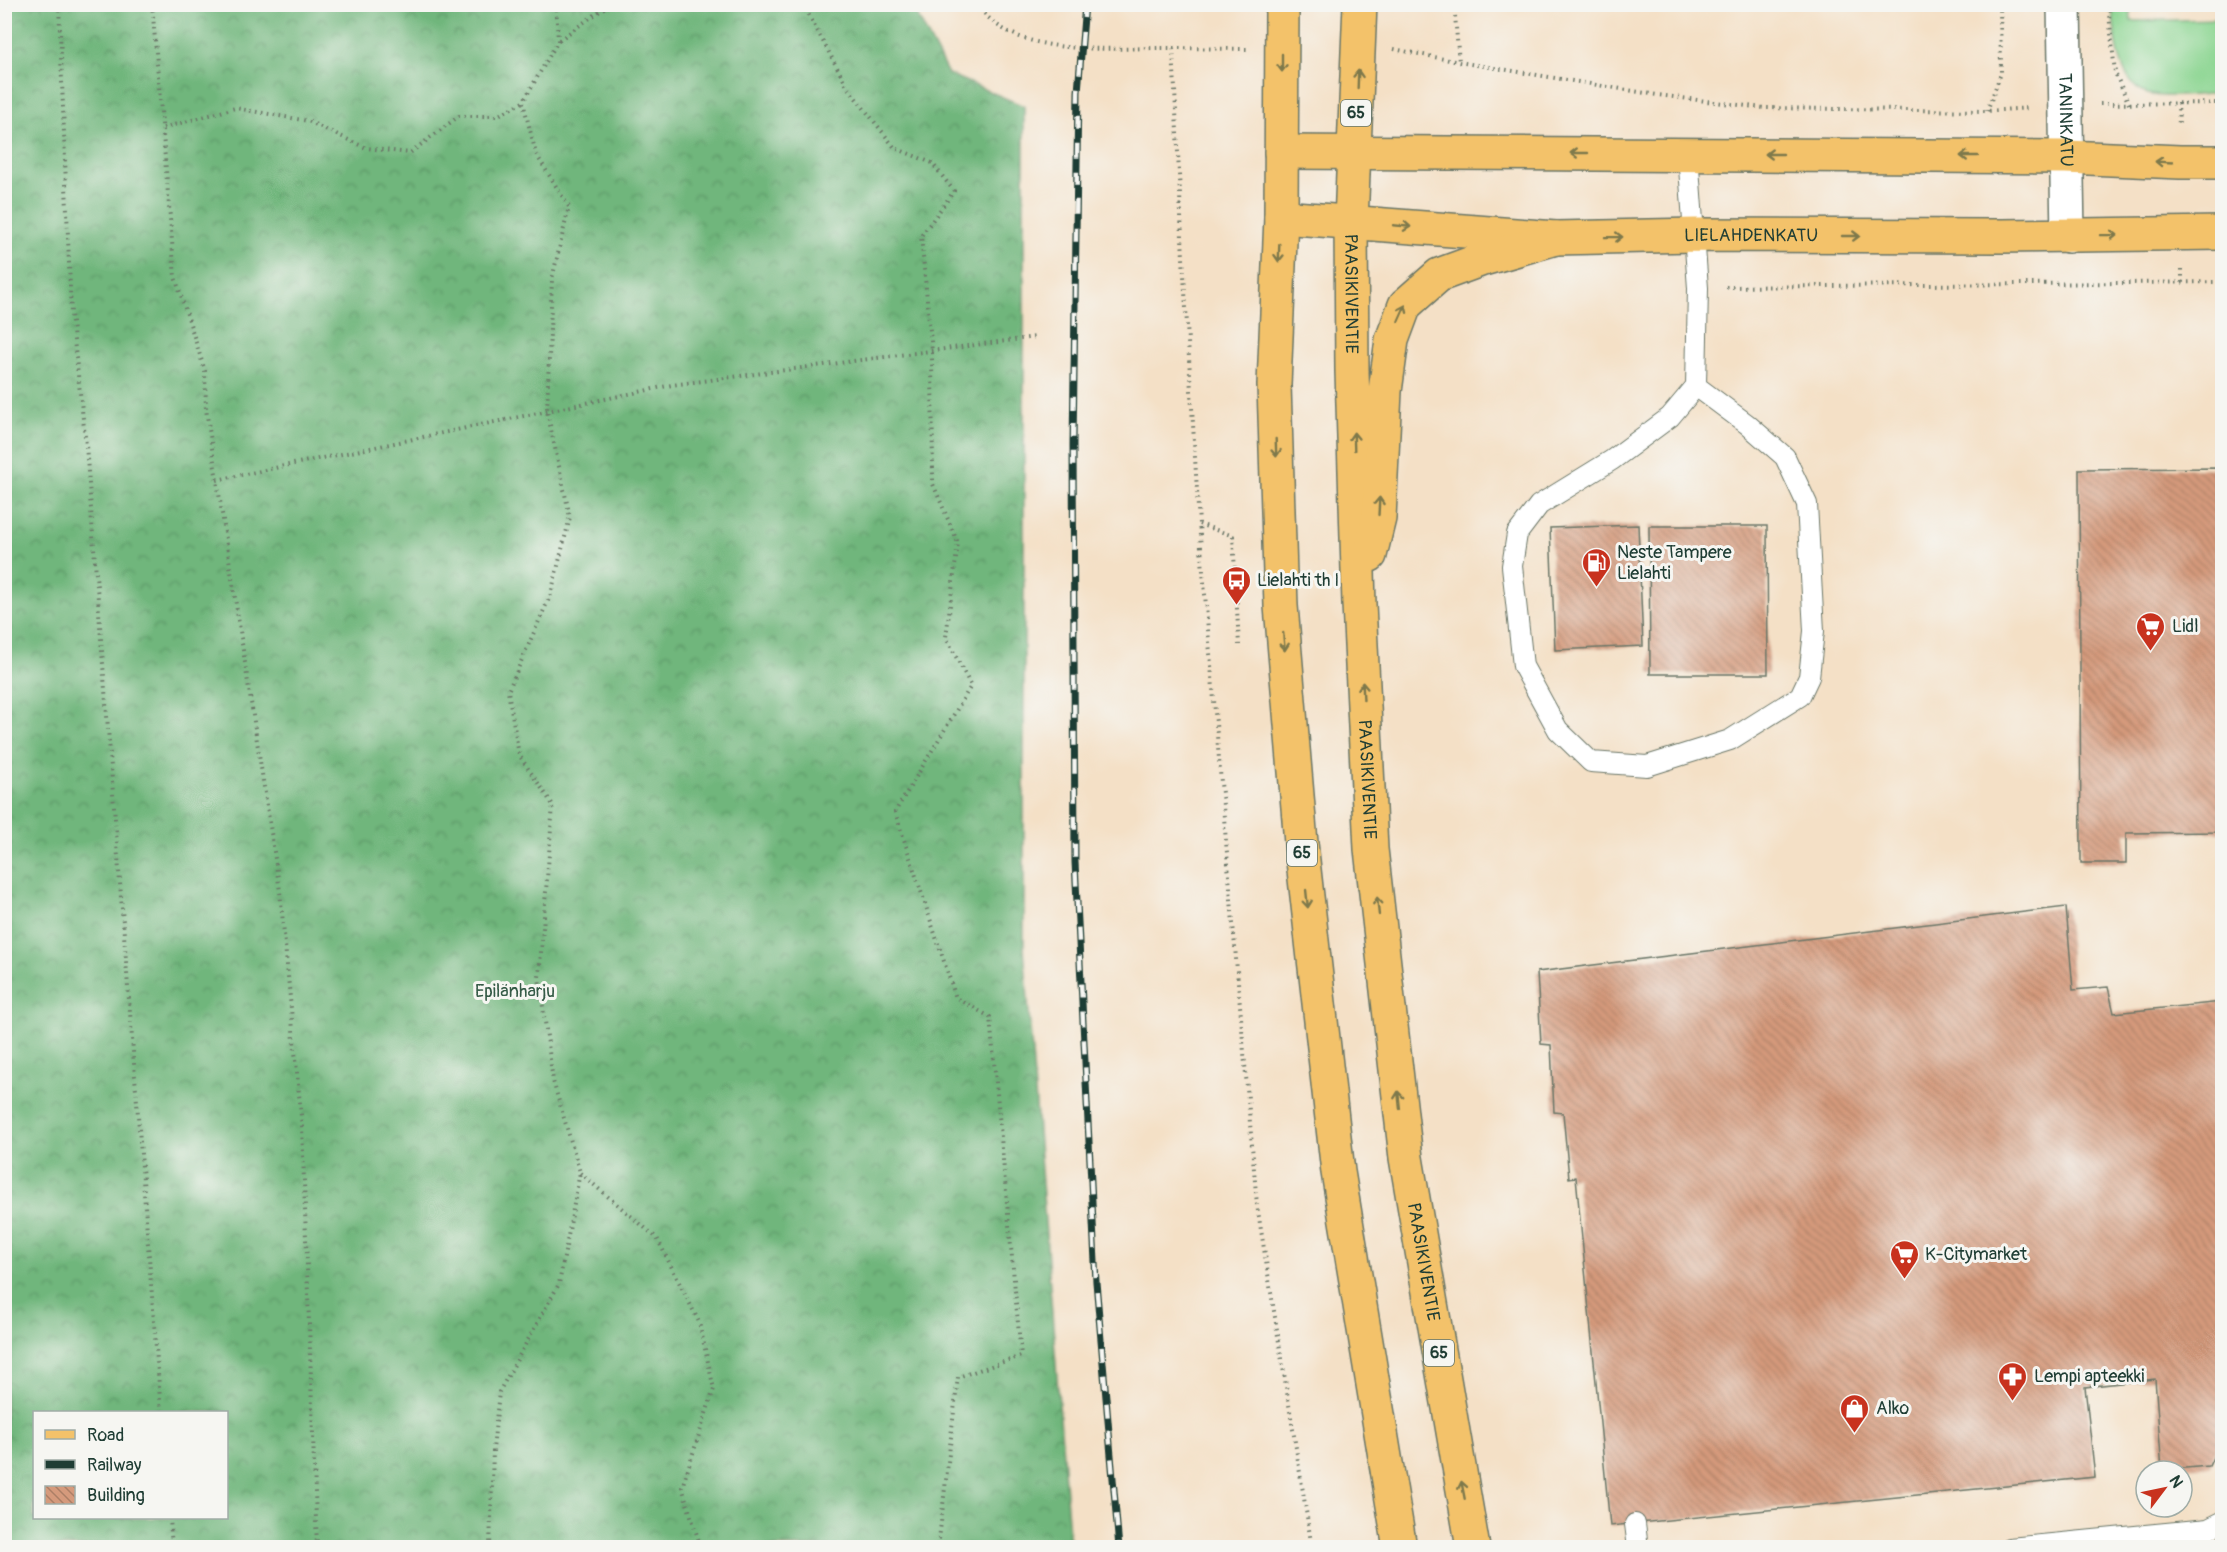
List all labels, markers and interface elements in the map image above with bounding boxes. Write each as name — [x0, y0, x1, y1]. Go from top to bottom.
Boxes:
one-way arrow — [1276, 52, 1288, 72]
one-way arrow — [1352, 70, 1363, 90]
street label: TANINKATU — [2054, 73, 2078, 167]
road number: 65 — [1341, 100, 1371, 126]
one-way arrow — [1570, 147, 1590, 159]
one-way arrow — [1765, 148, 1785, 160]
one-way arrow — [1960, 150, 1980, 162]
one-way arrow — [2155, 156, 2175, 167]
one-way arrow — [1391, 220, 1411, 231]
street label: LIELAHDENKATU — [1684, 223, 1818, 247]
one-way arrow — [2099, 229, 2119, 241]
one-way arrow — [1841, 230, 1861, 242]
one-way arrow — [1604, 231, 1624, 243]
street label: PAASIKIVENTIE — [1340, 234, 1363, 354]
one-way arrow — [1274, 242, 1285, 262]
one-way arrow — [1397, 305, 1409, 323]
one-way arrow — [1348, 431, 1359, 451]
one-way arrow — [1271, 437, 1282, 457]
one-way arrow — [1374, 496, 1385, 516]
place label: Neste Tampere Lielahti — [1617, 541, 1732, 585]
fuel station icon: Neste Tampere Lielahti — [1580, 546, 1612, 588]
bus stop icon: Lielahti th I — [1220, 564, 1252, 606]
place label: Lielahti th I — [1257, 569, 1339, 592]
supermarket icon: Lidl — [2135, 610, 2167, 652]
place label: Lidl — [2172, 615, 2198, 638]
one-way arrow — [1279, 632, 1290, 652]
one-way arrow — [1358, 681, 1369, 701]
street label: PAASIKIVENTIE — [1353, 719, 1382, 840]
road number: 65 — [1287, 840, 1317, 866]
one-way arrow — [1302, 889, 1313, 909]
one-way arrow — [1372, 897, 1383, 917]
park label: Epilänharju — [475, 980, 555, 1003]
one-way arrow — [1394, 1091, 1405, 1111]
street label: PAASIKIVENTIE — [1402, 1201, 1445, 1323]
supermarket icon: K-Citymarket — [1888, 1238, 1920, 1280]
place label: K-Citymarket — [1925, 1243, 2028, 1266]
road number: 65 — [1424, 1340, 1454, 1366]
pharmacy icon: Lempi apteekki — [1997, 1360, 2029, 1402]
place label: Lempi apteekki — [2034, 1365, 2145, 1388]
shop icon: Alko — [1839, 1392, 1871, 1434]
place label: Alko — [1876, 1397, 1909, 1420]
legend — [33, 1411, 228, 1519]
text: Road — [87, 1424, 124, 1447]
text: Railway — [87, 1454, 142, 1477]
north arrow — [2134, 1459, 2194, 1519]
text: N — [2165, 1472, 2187, 1492]
one-way arrow — [1457, 1481, 1468, 1500]
text: Building — [87, 1484, 145, 1507]

